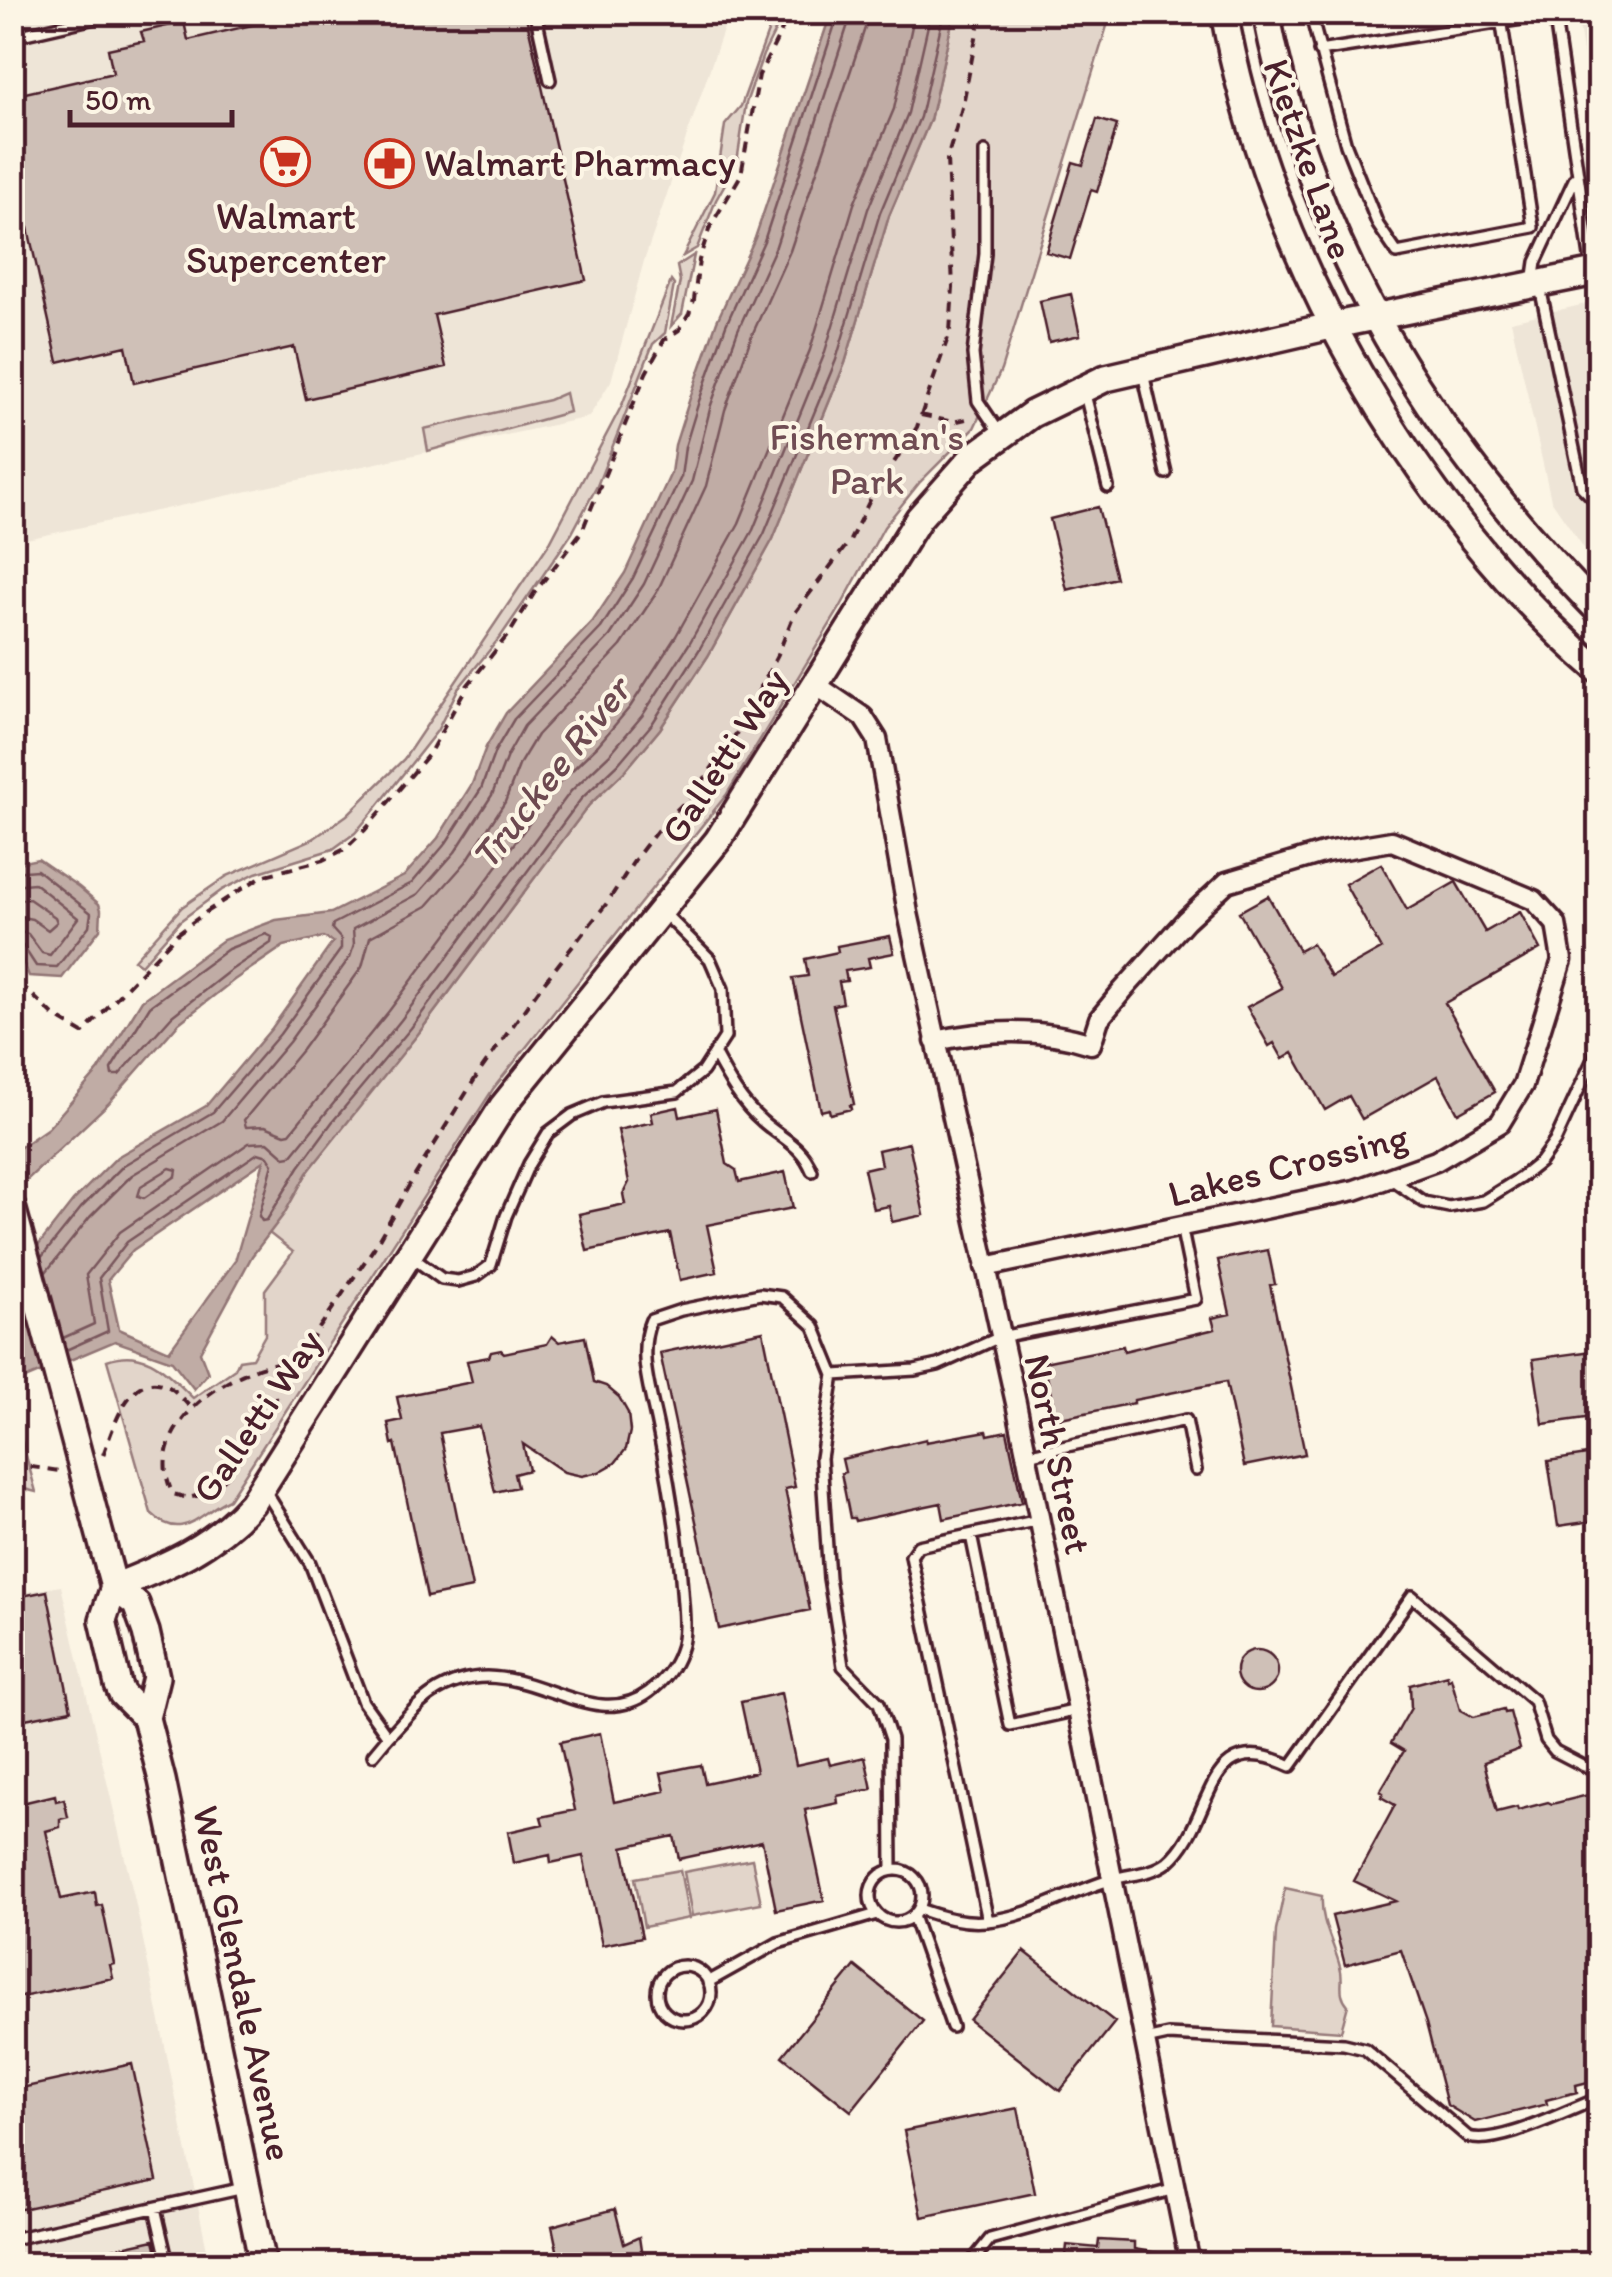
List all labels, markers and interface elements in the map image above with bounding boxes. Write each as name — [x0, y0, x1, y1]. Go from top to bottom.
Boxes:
street label: Kietzke Lane — [1253, 53, 1365, 265]
scale bar — [70, 65, 232, 127]
text: 50 m — [85, 81, 151, 118]
supermarket icon: Walmart Supercenter — [260, 136, 312, 188]
pharmacy icon: Walmart Pharmacy — [363, 137, 415, 189]
place label: Walmart Pharmacy — [424, 140, 736, 186]
place label: Walmart Supercenter — [186, 193, 386, 283]
park label: Fisherman's Park — [770, 414, 964, 504]
street label: Galletti Way — [650, 660, 798, 852]
water label: Truckee River — [460, 664, 642, 879]
street label: Lakes Crossing — [1163, 1113, 1413, 1217]
street label: Galletti Way — [182, 1320, 332, 1511]
street label: North Street — [1014, 1350, 1102, 1558]
street label: West Glendale Avenue — [183, 1801, 303, 2165]

